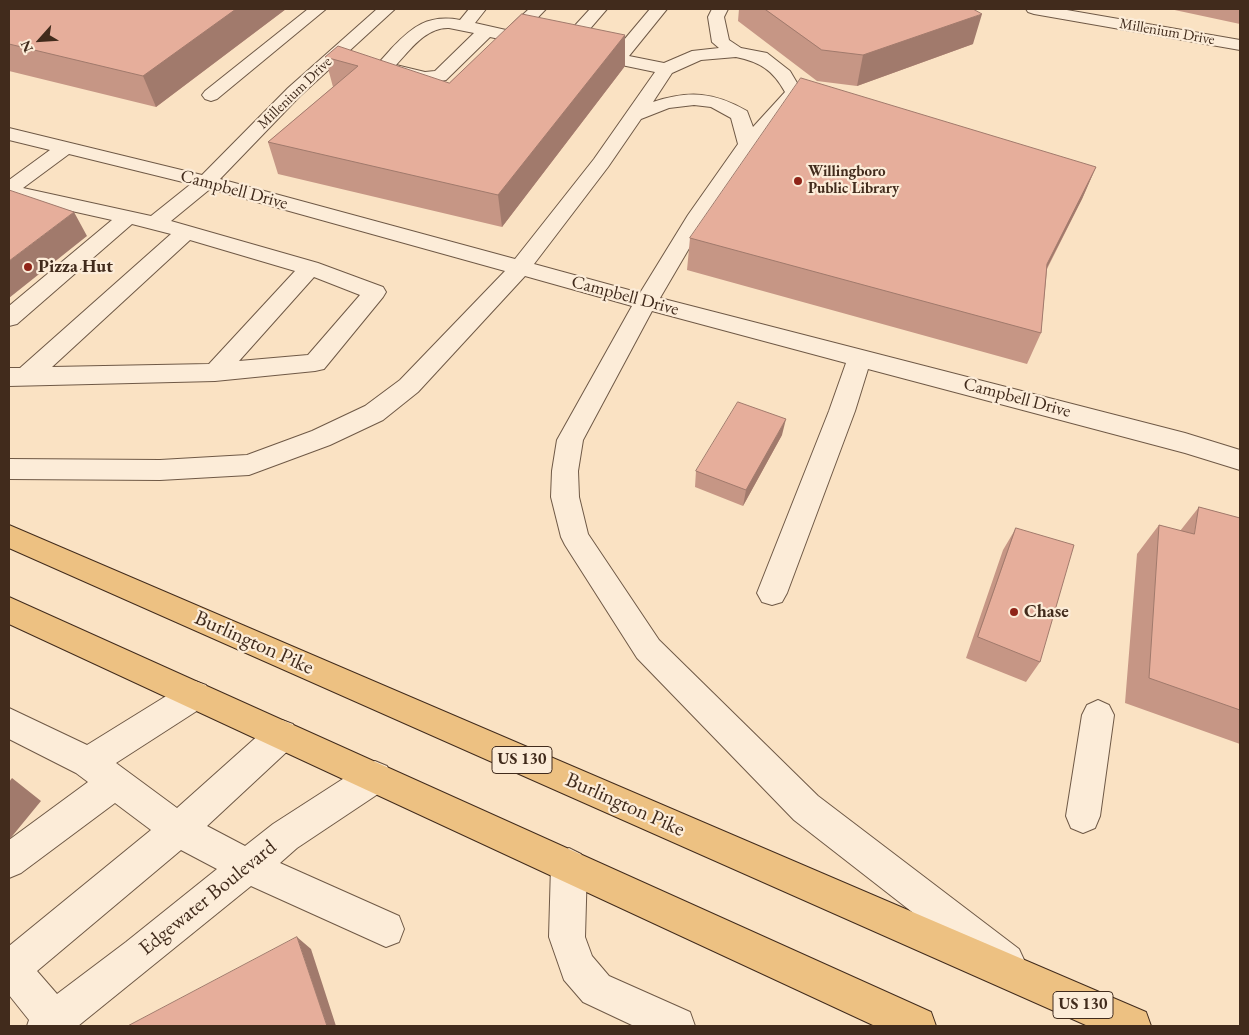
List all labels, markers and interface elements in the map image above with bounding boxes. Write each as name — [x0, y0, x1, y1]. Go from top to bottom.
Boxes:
north arrow — [15, 15, 65, 65]
street label: Millenium Drive — [1118, 15, 1216, 49]
text: N — [16, 38, 37, 56]
street label: Millenium Drive — [254, 53, 336, 133]
place label: Willingboro Public Library — [808, 163, 899, 198]
street label: Campbell Drive — [178, 165, 290, 215]
marker: Willingboro Public Library — [792, 175, 804, 187]
place label: Pizza Hut — [38, 256, 113, 278]
marker: Pizza Hut — [22, 261, 34, 273]
street label: Campbell Drive — [569, 271, 681, 321]
street label: Campbell Drive — [961, 373, 1073, 423]
place label: Chase — [1024, 601, 1069, 623]
street label: Burlington Pike — [190, 605, 318, 681]
marker: Chase — [1008, 606, 1020, 618]
road number: US 130 — [492, 746, 552, 774]
street label: Burlington Pike — [561, 767, 689, 843]
street label: Edgewater Boulevard — [134, 835, 282, 961]
road number: US 130 — [1053, 992, 1113, 1018]

